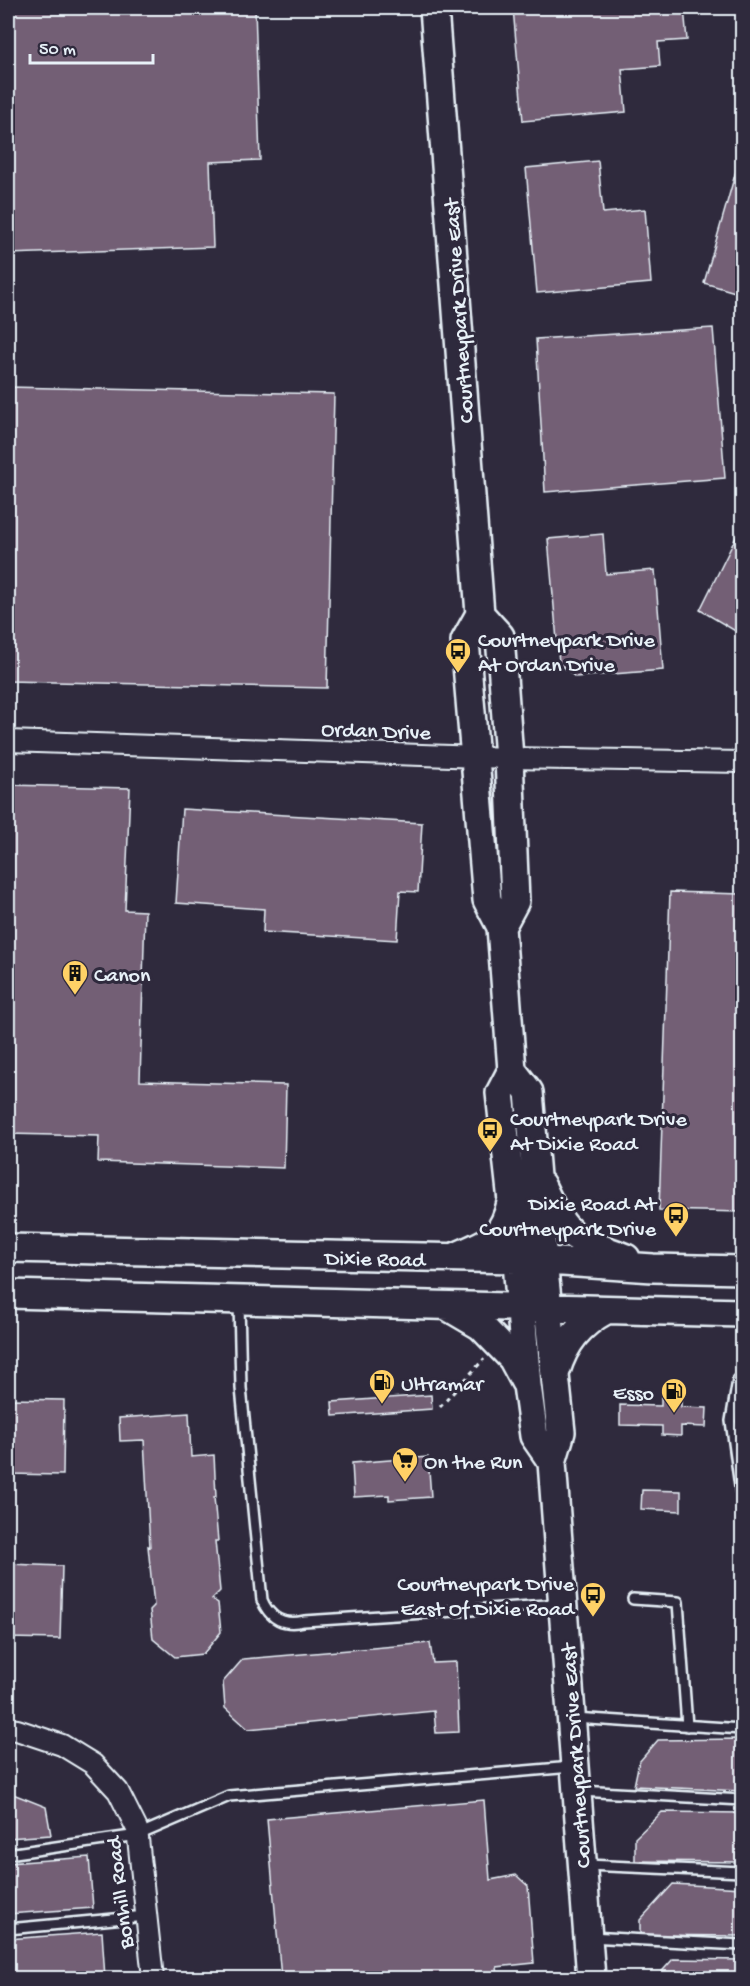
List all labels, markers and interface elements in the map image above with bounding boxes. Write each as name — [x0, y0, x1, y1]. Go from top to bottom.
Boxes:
scale bar — [30, 27, 153, 65]
text: 50 m — [39, 40, 76, 61]
street label: Courtneypark Drive East — [440, 196, 482, 424]
place label: Courtneypark Drive At Ordan Drive — [478, 629, 656, 680]
bus stop icon: Courtneypark Drive At Ordan Drive — [443, 636, 473, 674]
street label: Ordan Drive — [321, 718, 432, 748]
building icon: Canon — [60, 958, 90, 996]
place label: Canon — [94, 964, 151, 990]
place label: Courtneypark Drive At Dixie Road — [510, 1108, 688, 1159]
bus stop icon: Courtneypark Drive At Dixie Road — [475, 1115, 505, 1153]
place label: Dixie Road At Courtneypark Drive — [479, 1193, 658, 1244]
bus stop icon: Dixie Road At Courtneypark Drive — [661, 1200, 691, 1238]
street label: Dixie Road — [323, 1247, 427, 1275]
fuel station icon: Ultramar — [367, 1367, 397, 1405]
place label: Ultramar — [401, 1373, 485, 1399]
fuel station icon: Esso — [659, 1376, 689, 1414]
place label: Esso — [613, 1382, 654, 1408]
supermarket icon: On the Run — [390, 1445, 420, 1483]
place label: On the Run — [424, 1451, 523, 1477]
place label: Courtneypark Drive East Of Dixie Road — [397, 1573, 576, 1624]
bus stop icon: Courtneypark Drive East Of Dixie Road — [578, 1580, 608, 1618]
street label: Courtneypark Drive East — [557, 1641, 599, 1869]
street label: Bonhill Road — [102, 1833, 142, 1951]

